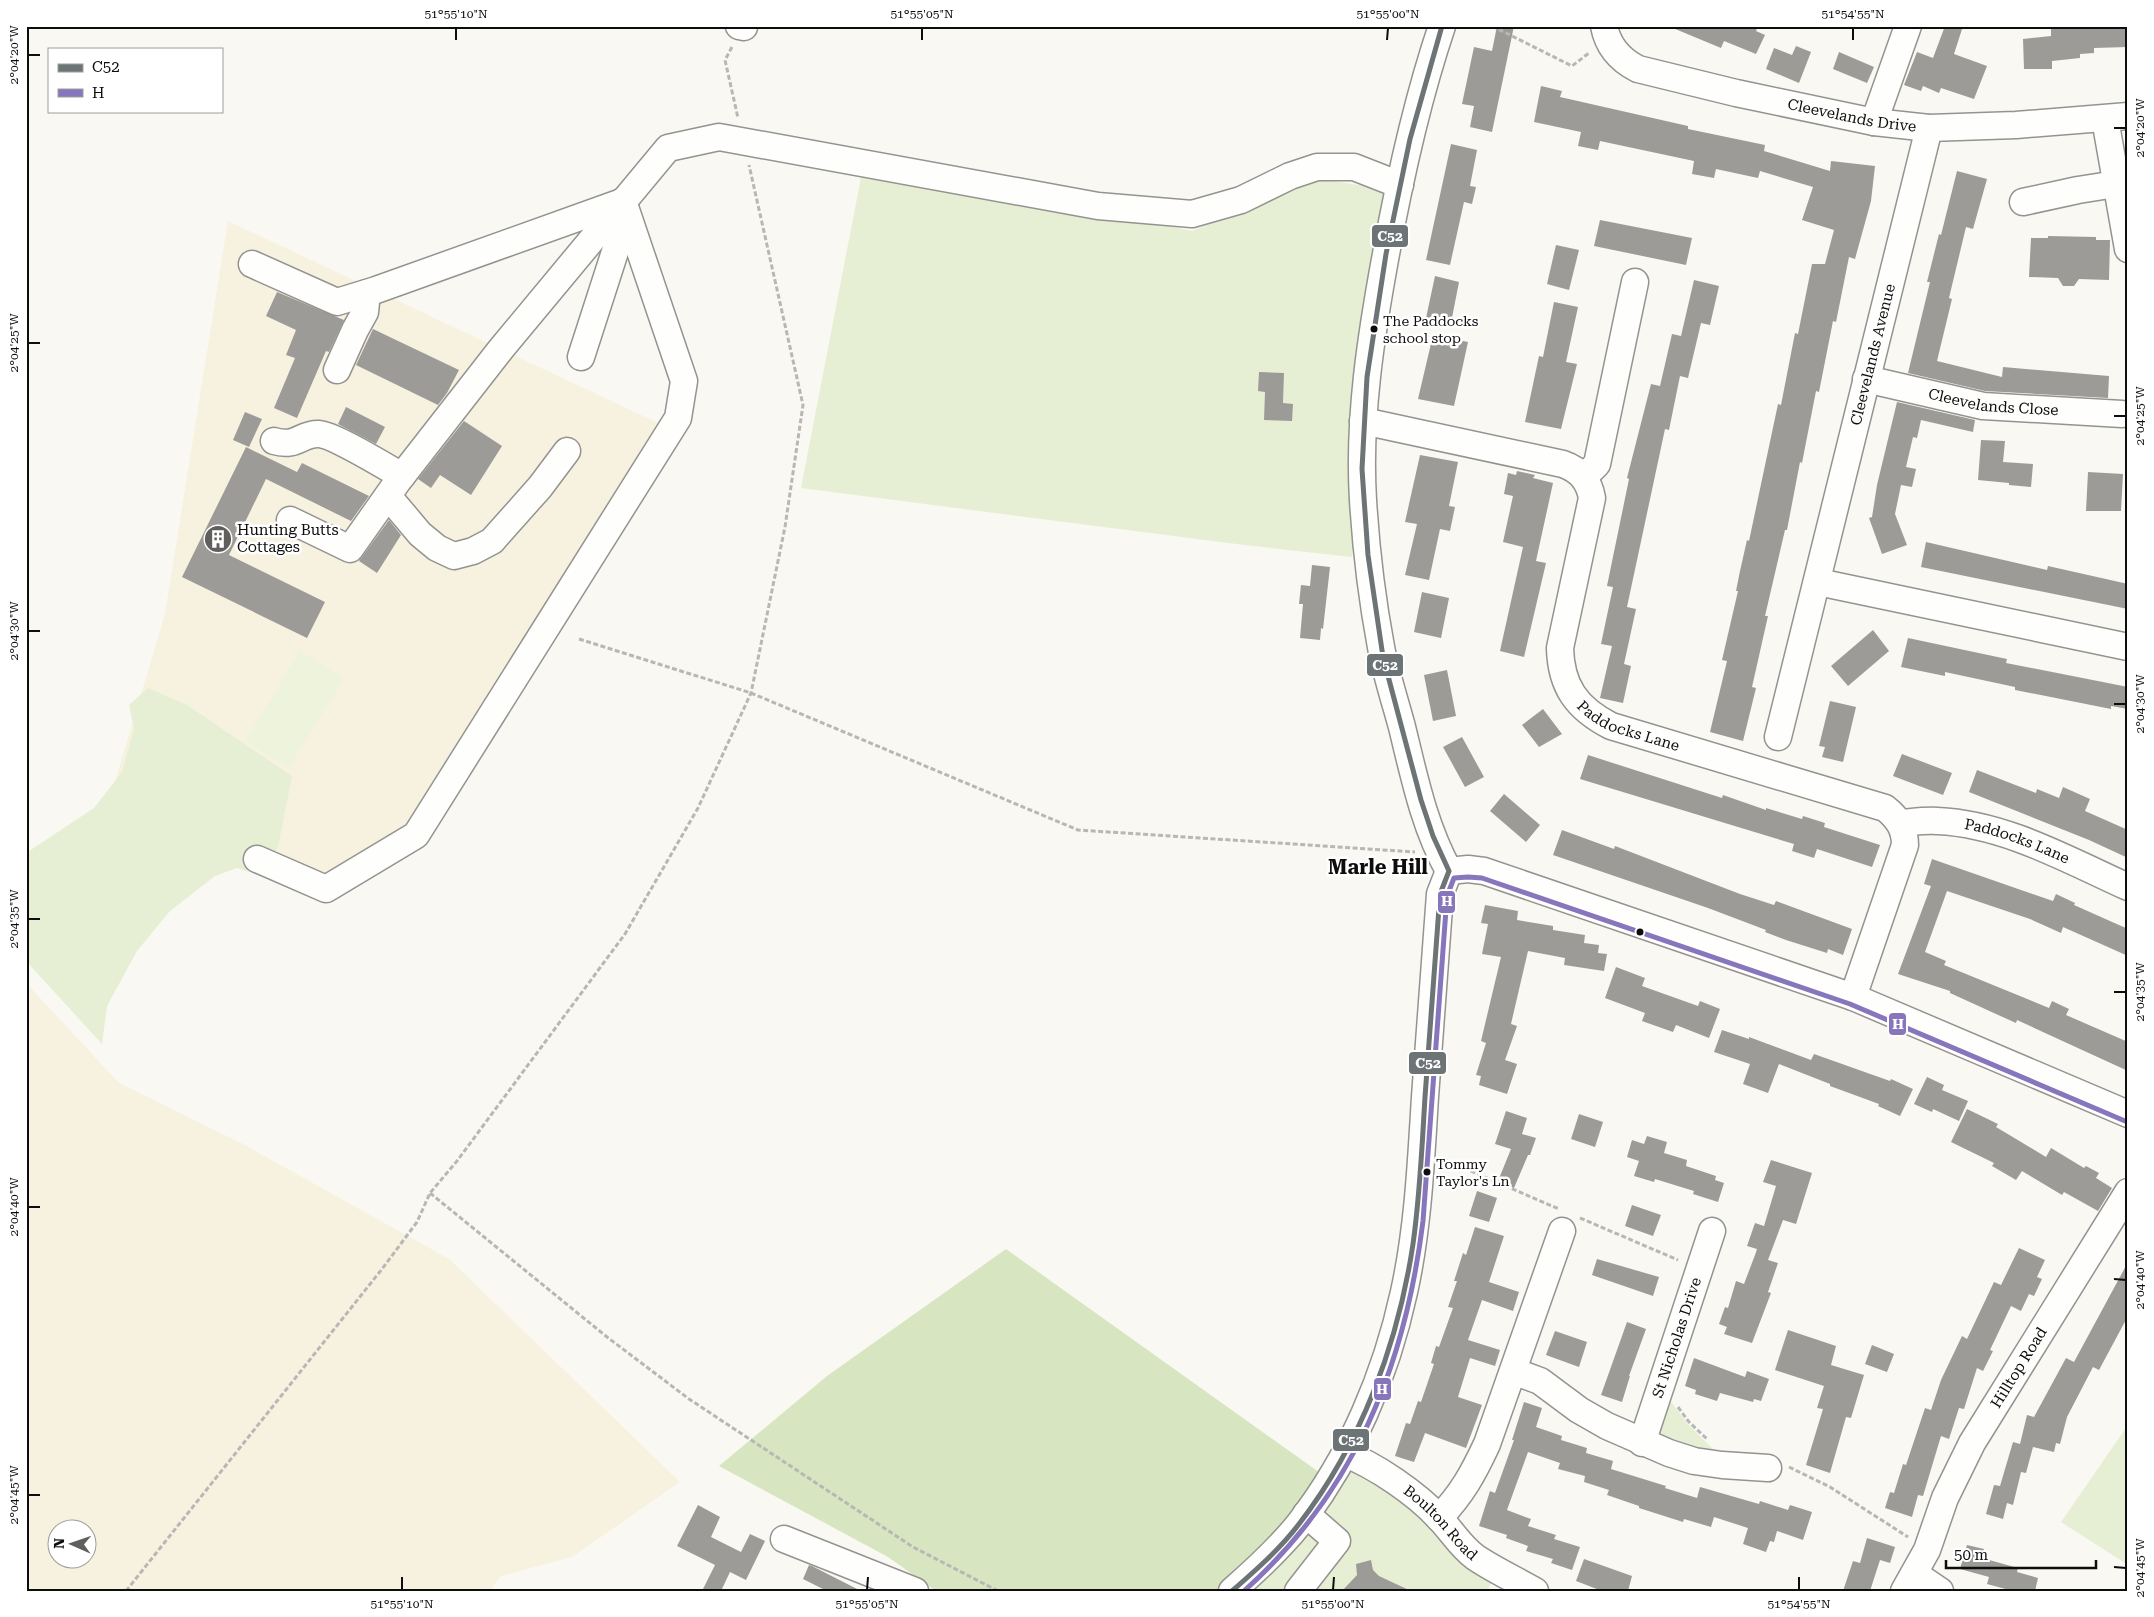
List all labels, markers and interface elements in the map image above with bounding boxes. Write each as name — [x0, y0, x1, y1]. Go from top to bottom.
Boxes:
text: 51°55'10"N — [424, 7, 488, 21]
text: 51°55'05"N — [890, 7, 954, 21]
text: 51°55'00"N — [1356, 7, 1420, 21]
text: 51°54'55"N — [1821, 7, 1885, 21]
text: 2°04'20"W — [7, 25, 21, 85]
legend — [48, 48, 222, 112]
text: C52 — [92, 58, 120, 76]
text: H — [92, 84, 105, 102]
street label: Cleevelands Drive — [1786, 95, 1917, 136]
text: 2°04'20"W — [2133, 98, 2147, 158]
line badge: C52 — [1371, 224, 1409, 248]
text: C52 — [1377, 228, 1403, 244]
street label: Cleevelands Avenue — [1847, 282, 1899, 427]
text: 2°04'25"W — [7, 313, 21, 373]
place label: The Paddocks school stop — [1383, 313, 1479, 346]
marker: The Paddocks school stop — [1369, 324, 1379, 334]
street label: Cleevelands Close — [1927, 385, 2059, 419]
text: 2°04'25"W — [2133, 386, 2147, 446]
place label: Hunting Butts Cottages — [237, 521, 339, 556]
building icon: Hunting Butts Cottages — [203, 524, 233, 554]
text: 2°04'30"W — [7, 601, 21, 661]
line badge: C52 — [1366, 653, 1404, 677]
text: C52 — [1372, 657, 1398, 673]
text: 2°04'30"W — [2133, 674, 2147, 734]
street label: Paddocks Lane — [1573, 697, 1682, 755]
street label: Paddocks Lane — [1963, 815, 2072, 867]
district label: Marle Hill — [1328, 855, 1428, 879]
text: 2°04'35"W — [7, 889, 21, 949]
line badge: H — [1437, 890, 1456, 914]
text: H — [1441, 893, 1453, 909]
unlabelled marker — [1635, 927, 1645, 937]
text: 2°04'35"W — [2133, 962, 2147, 1022]
line badge: H — [1888, 1012, 1907, 1036]
text: H — [1892, 1016, 1904, 1032]
line badge: C52 — [1408, 1051, 1447, 1075]
text: C52 — [1415, 1055, 1441, 1071]
place label: Tommy Taylor's Ln — [1436, 1156, 1510, 1189]
marker: Tommy Taylor's Ln — [1422, 1167, 1432, 1177]
text: 2°04'40"W — [7, 1177, 21, 1237]
text: 2°04'40"W — [2133, 1250, 2147, 1310]
street label: St Nicholas Drive — [1649, 1275, 1705, 1400]
street label: Hilltop Road — [1987, 1324, 2051, 1411]
line badge: H — [1373, 1377, 1392, 1401]
text: H — [1376, 1381, 1388, 1397]
line badge: C52 — [1332, 1428, 1370, 1452]
text: C52 — [1338, 1432, 1364, 1448]
text: 2°04'45"W — [7, 1465, 21, 1525]
street label: Boulton Road — [1400, 1481, 1481, 1565]
north arrow — [48, 1520, 98, 1570]
scale bar — [1946, 1537, 2096, 1569]
text: N — [51, 1538, 67, 1549]
text: 2°04'45"W — [2133, 1538, 2147, 1598]
text: 50 m — [1954, 1546, 1989, 1564]
text: 51°55'10"N — [370, 1597, 434, 1611]
text: 51°55'05"N — [835, 1597, 899, 1611]
text: 51°55'00"N — [1301, 1597, 1365, 1611]
text: 51°54'55"N — [1767, 1597, 1831, 1611]

